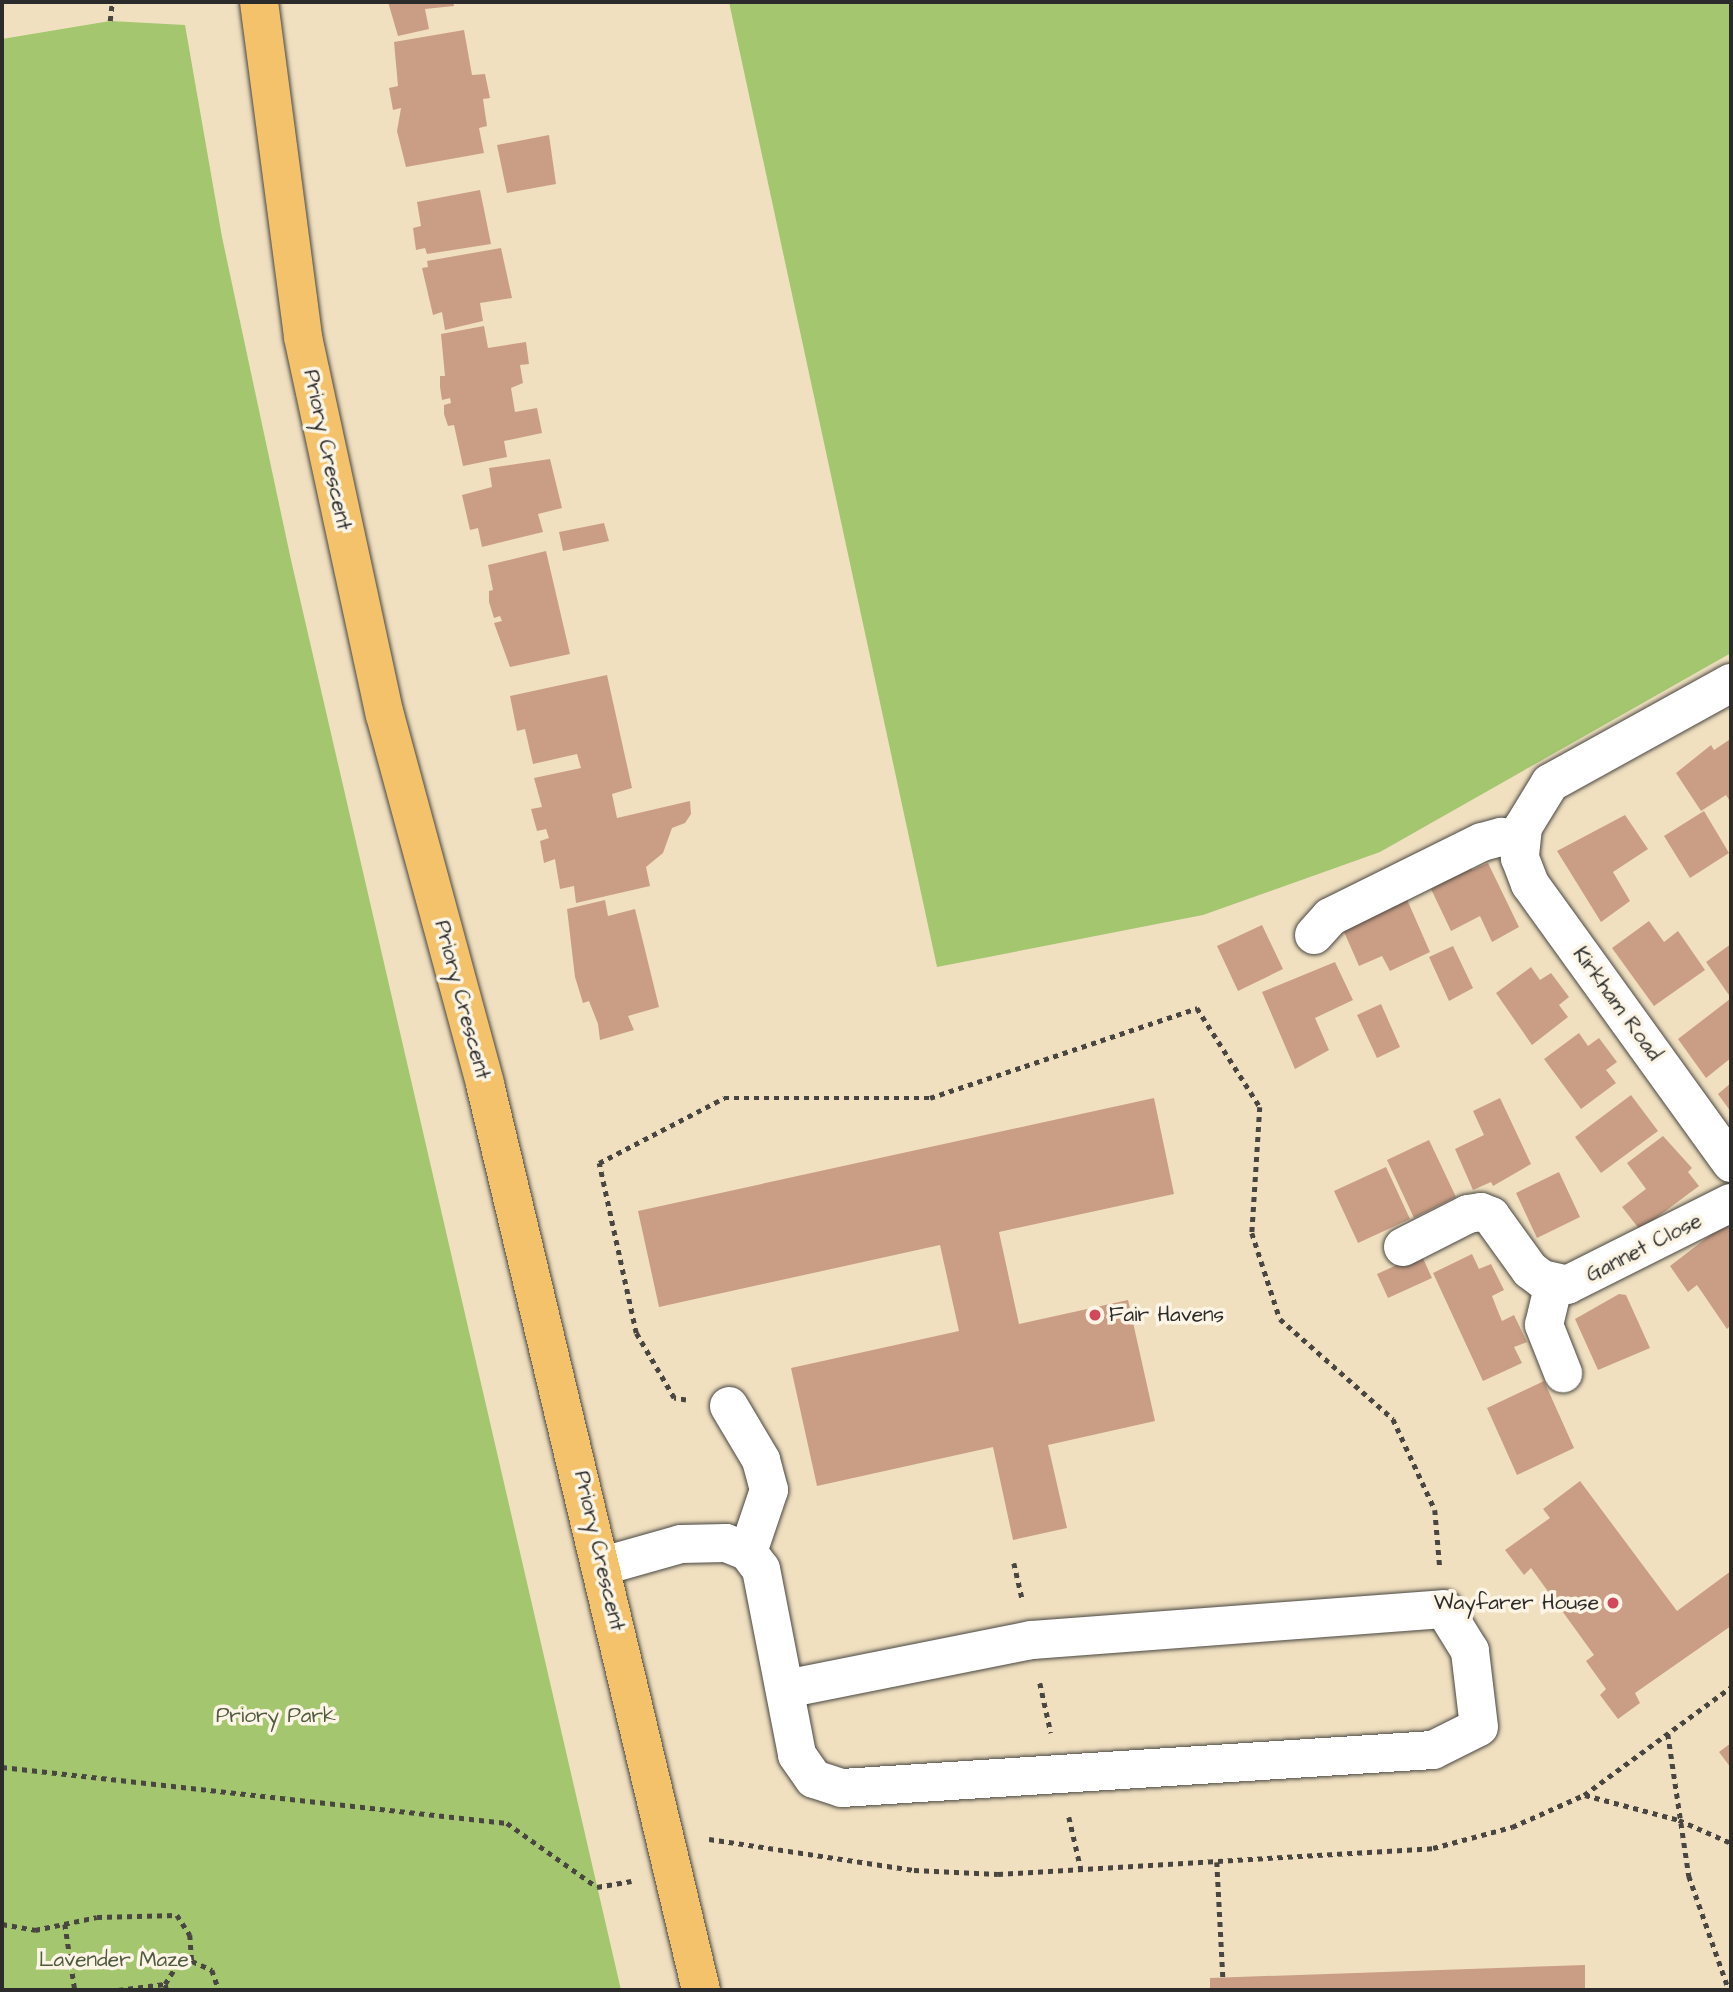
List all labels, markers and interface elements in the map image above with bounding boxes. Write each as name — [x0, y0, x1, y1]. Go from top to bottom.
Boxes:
street label: Priory Crescent — [298, 367, 356, 533]
street label: Priory Crescent — [429, 918, 495, 1082]
street label: Kirkham Road — [1567, 942, 1667, 1066]
street label: Gannet Close — [1582, 1208, 1706, 1288]
place label: Fair Havens — [1109, 1302, 1224, 1328]
marker: Fair Havens — [1087, 1307, 1103, 1323]
street label: Priory Crescent — [568, 1469, 630, 1633]
place label: Wayfarer House — [1434, 1590, 1599, 1616]
marker: Wayfarer House — [1605, 1595, 1621, 1611]
park label: Priory Park — [216, 1703, 336, 1729]
park label: Lavender Maze — [39, 1947, 189, 1973]

